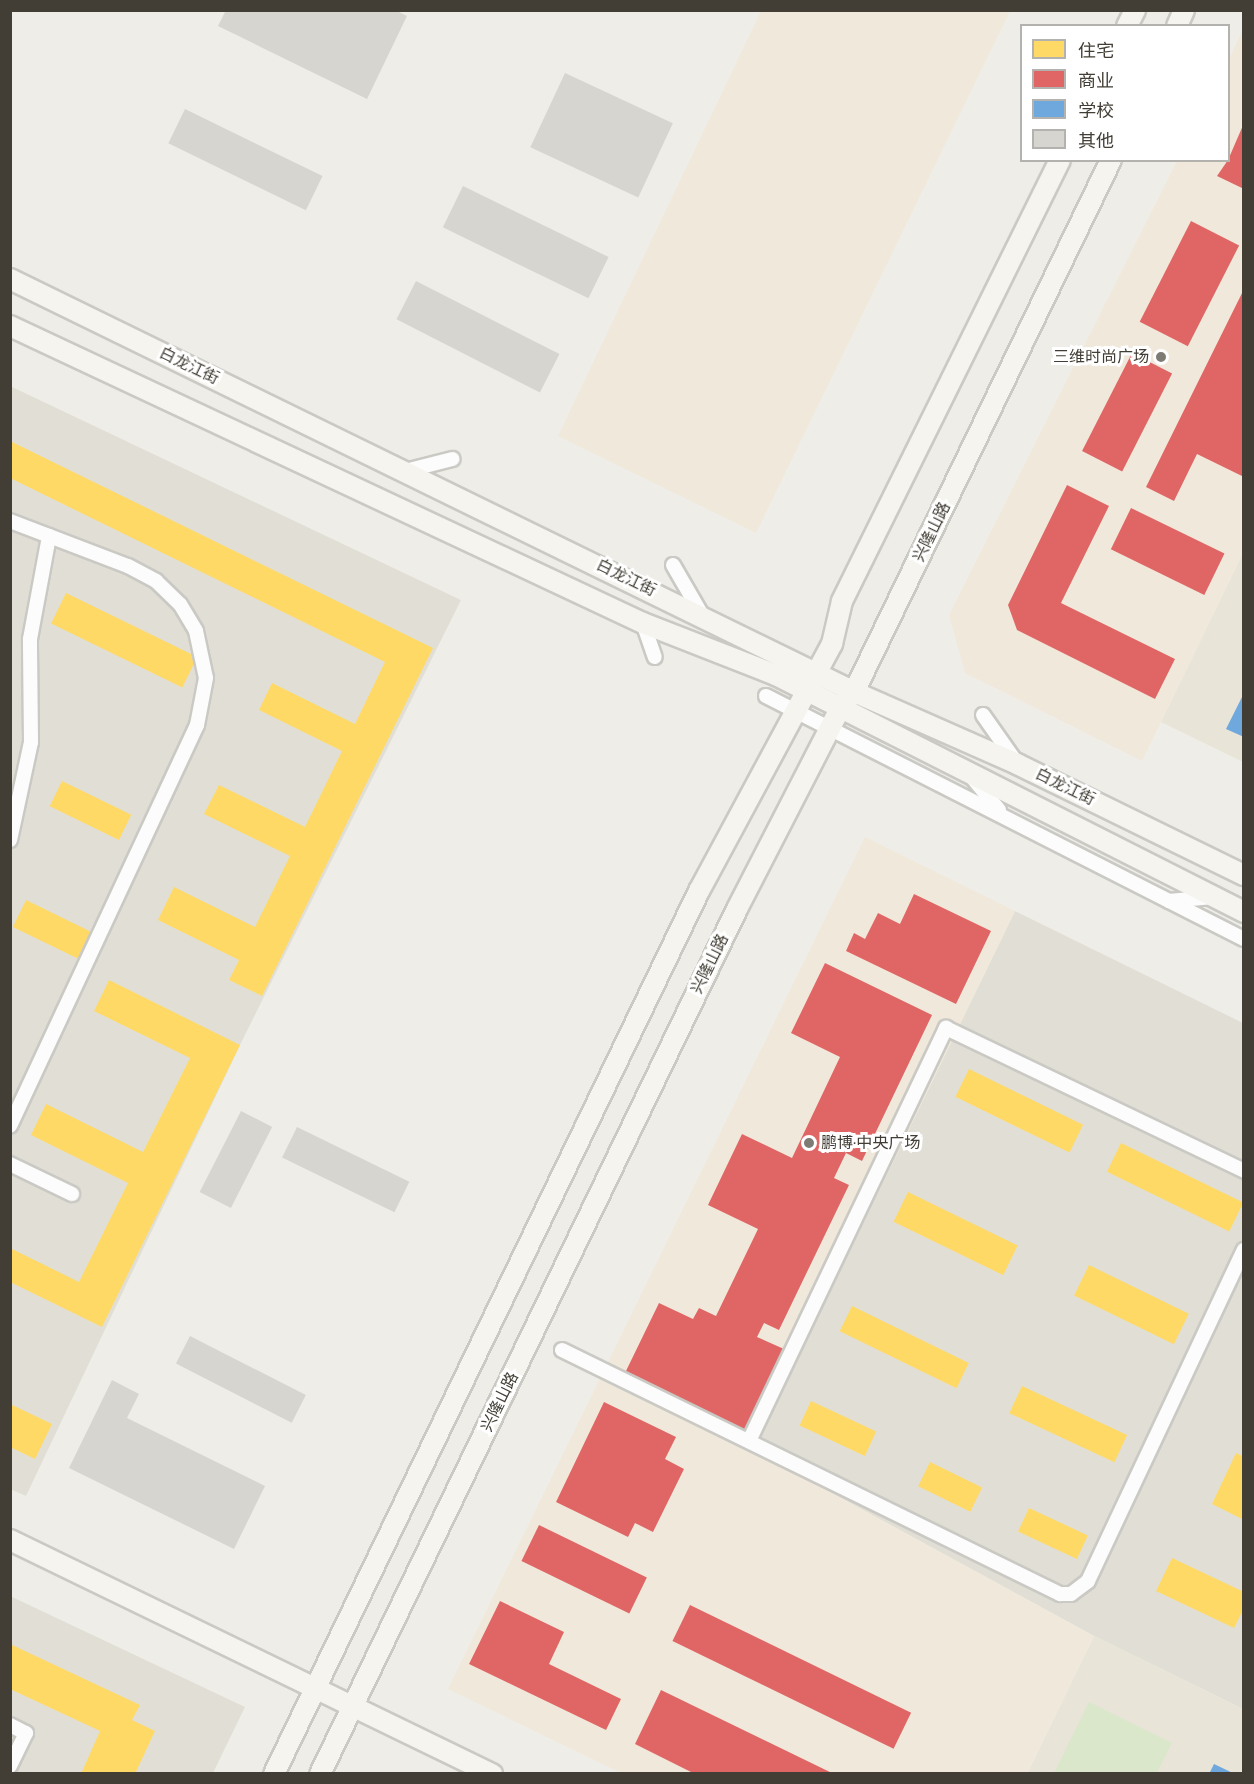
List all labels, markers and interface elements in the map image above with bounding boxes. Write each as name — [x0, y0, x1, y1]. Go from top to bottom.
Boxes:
legend — [1020, 24, 1230, 162]
text: 住宅 — [1078, 39, 1114, 63]
text: 商业 — [1078, 69, 1114, 93]
text: 学校 — [1078, 99, 1114, 123]
text: 其他 — [1078, 129, 1114, 153]
street label: 白龙江街 — [156, 343, 222, 389]
place label: 三维时尚广场 — [1053, 347, 1149, 367]
marker: 三维时尚广场 — [1154, 350, 1168, 364]
street label: 兴隆山路 — [909, 499, 955, 565]
street label: 白龙江街 — [593, 555, 659, 601]
street label: 白龙江街 — [1032, 764, 1098, 810]
street label: 兴隆山路 — [687, 931, 733, 997]
place label: 鹏博·中央广场 — [821, 1133, 920, 1153]
marker: 鹏博·中央广场 — [802, 1136, 816, 1150]
street label: 兴隆山路 — [477, 1369, 523, 1435]

